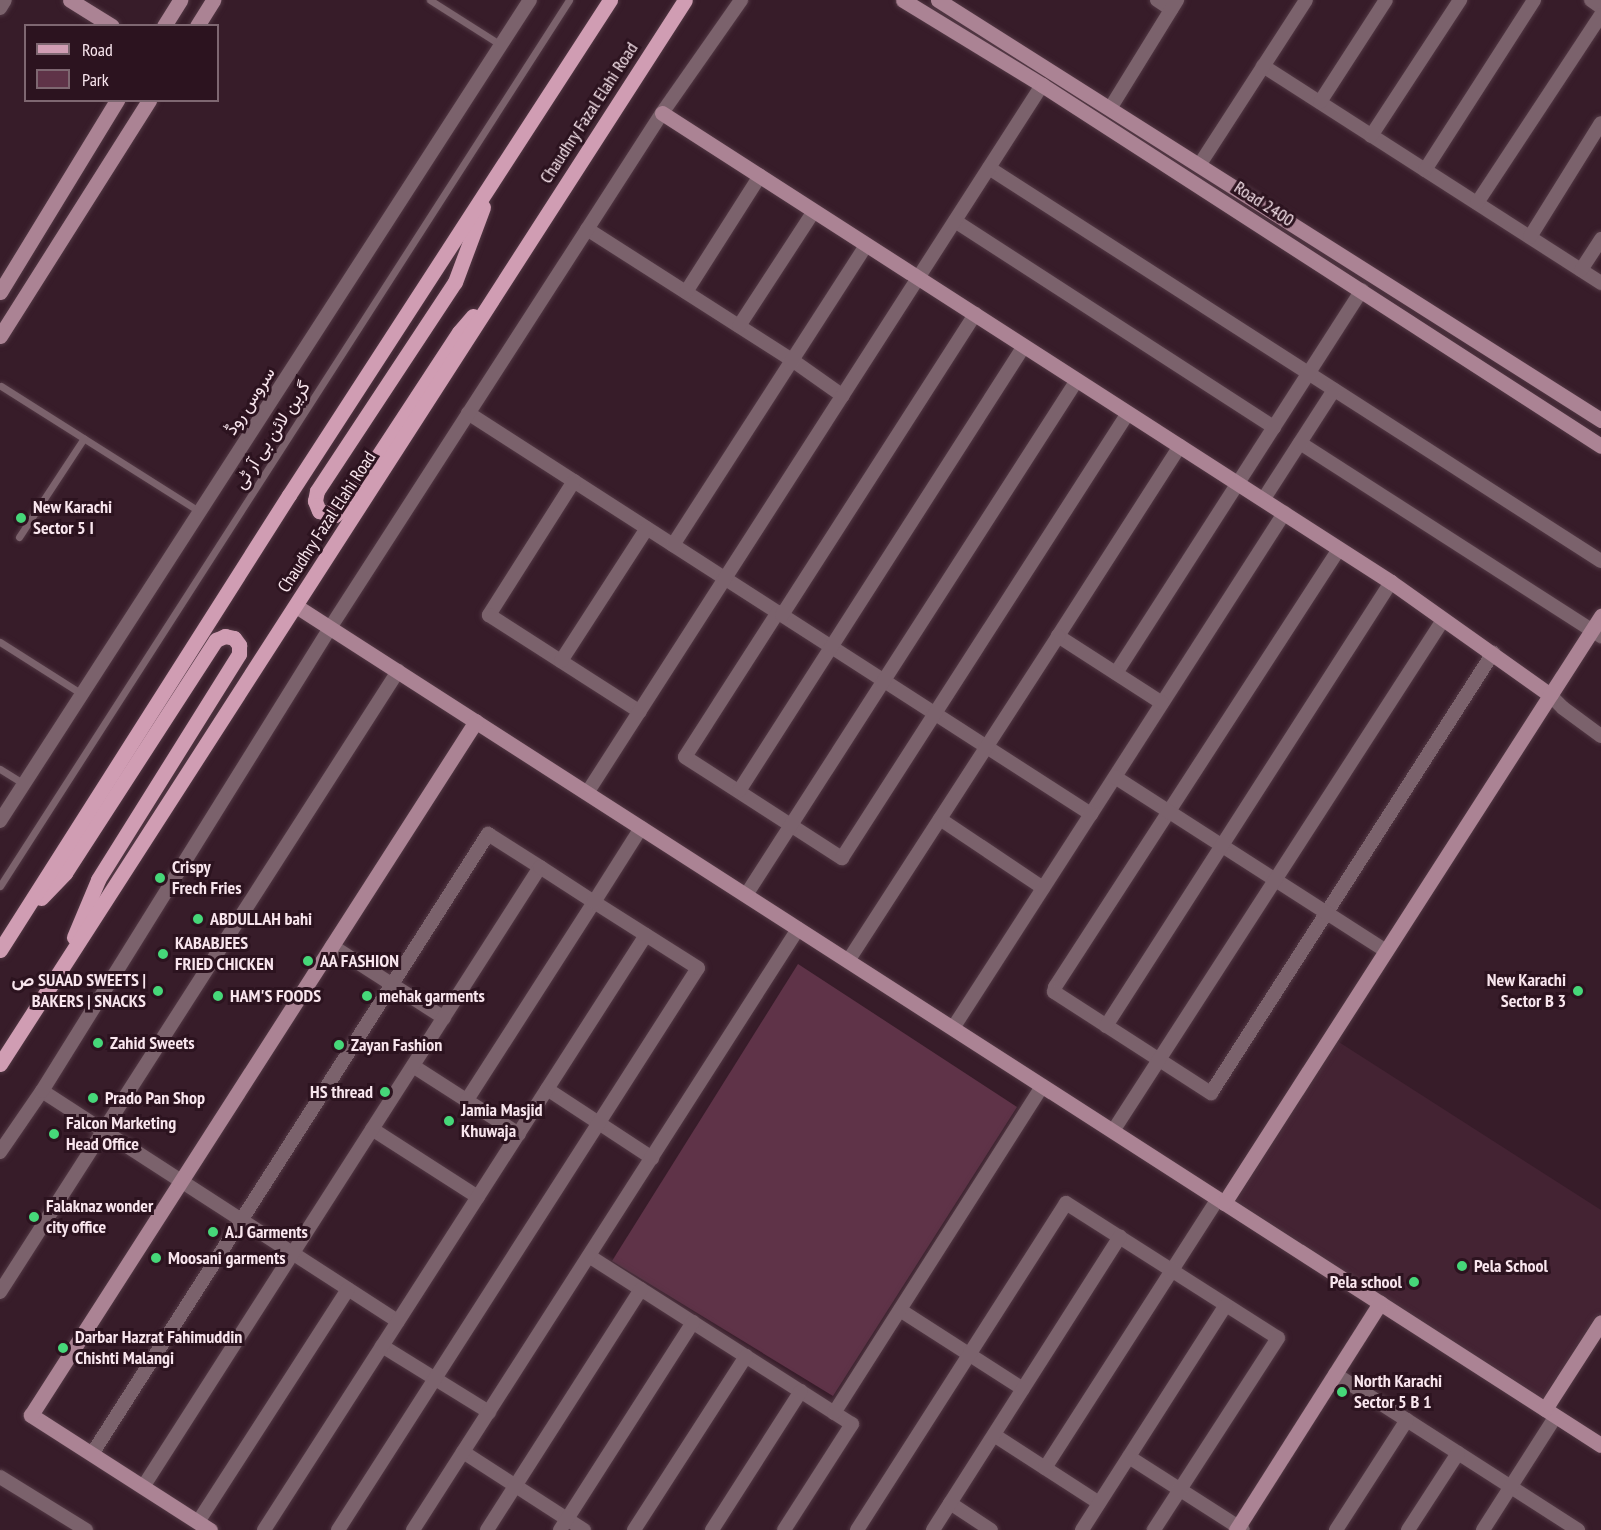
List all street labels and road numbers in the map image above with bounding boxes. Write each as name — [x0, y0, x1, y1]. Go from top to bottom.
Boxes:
street label: Chaudhry Fazal Elahi Road — [535, 38, 643, 188]
street label: Road 2400 — [1230, 177, 1298, 231]
street label: سروس روڈ — [220, 363, 280, 439]
street label: گرین لائن بی آر ٹی — [229, 377, 315, 493]
street label: Chaudhry Fazal Elahi Road — [273, 447, 381, 597]

